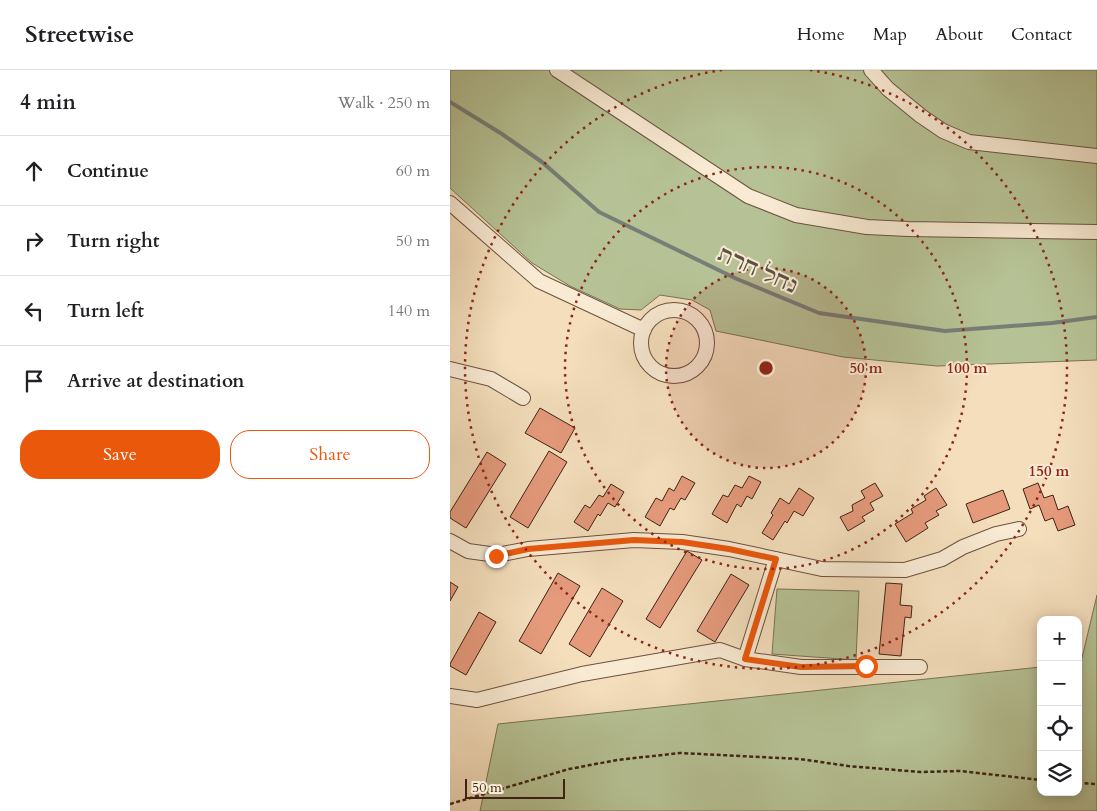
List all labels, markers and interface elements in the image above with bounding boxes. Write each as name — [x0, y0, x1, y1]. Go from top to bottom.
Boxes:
text: Streetwise — [25, 18, 134, 51]
text: Home — [797, 22, 845, 47]
text: Map — [873, 22, 907, 47]
text: About — [935, 22, 983, 47]
text: Contact — [1011, 22, 1072, 47]
text: 4 min — [20, 88, 76, 117]
text: Walk · 250 m — [338, 92, 430, 114]
icon: ahead — [20, 157, 48, 185]
text: Continue — [67, 158, 149, 184]
text: 60 m — [396, 160, 430, 182]
icon: right — [20, 227, 48, 255]
text: Turn right — [67, 228, 159, 254]
text: 50 m — [396, 230, 430, 252]
water label: נחל חרת — [713, 239, 802, 301]
icon: left — [20, 297, 48, 325]
text: Turn left — [67, 298, 144, 324]
text: 140 m — [388, 300, 430, 322]
text: 50 m — [849, 358, 883, 378]
text: 100 m — [947, 358, 988, 378]
centre of rings — [757, 359, 775, 377]
icon: arrive — [20, 367, 48, 395]
text: Arrive at destination — [67, 368, 244, 394]
button: Save — [20, 430, 220, 479]
button: Share — [230, 430, 430, 479]
text: 150 m — [1029, 461, 1070, 481]
route end — [485, 545, 508, 568]
map controls — [1037, 616, 1082, 796]
button: + — [1037, 616, 1082, 661]
route start — [855, 655, 878, 678]
button: − — [1037, 661, 1082, 706]
button: locate — [1037, 706, 1082, 751]
button: layers — [1037, 751, 1082, 796]
scale bar — [465, 776, 565, 799]
text: 50 m — [472, 778, 502, 797]

